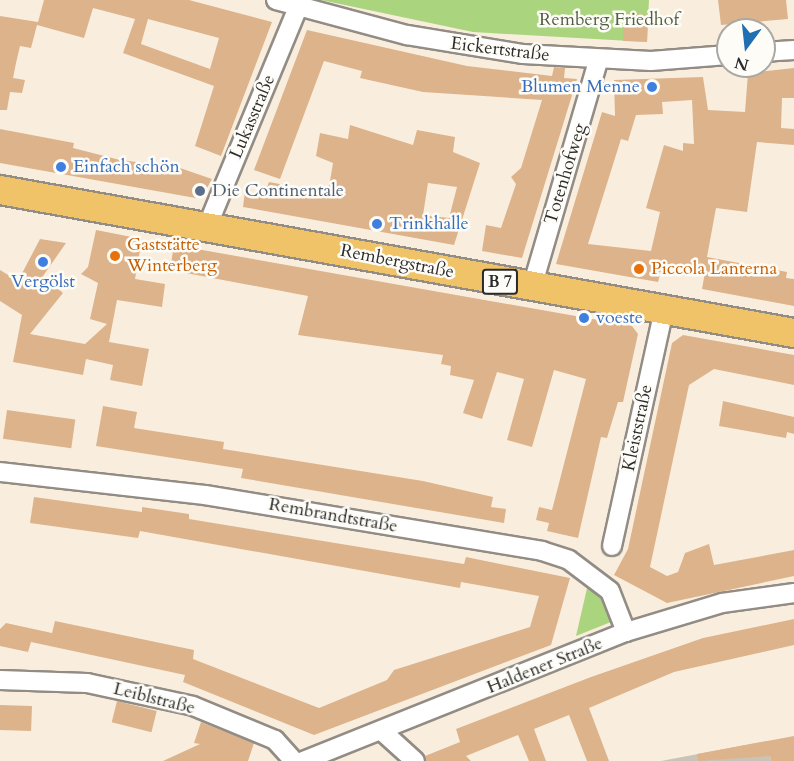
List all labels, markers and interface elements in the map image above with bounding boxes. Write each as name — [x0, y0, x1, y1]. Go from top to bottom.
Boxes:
park label: Remberg Friedhof — [539, 9, 679, 31]
north arrow — [716, 18, 776, 78]
street label: Eickertstraße — [449, 33, 551, 67]
text: N — [732, 51, 751, 76]
street label: Lukasstraße — [226, 72, 280, 162]
place label: Blumen Menne — [521, 76, 640, 98]
marker: Blumen Menne — [645, 80, 659, 94]
street label: Totenhofweg — [540, 121, 592, 227]
place label: Einfach schön — [73, 156, 180, 178]
marker: Einfach schön — [54, 160, 68, 174]
place label: Die Continentale — [212, 180, 344, 202]
marker: Die Continentale — [193, 184, 207, 198]
place label: Trinkhalle — [389, 213, 469, 235]
marker: Trinkhalle — [370, 217, 384, 231]
place label: Gaststätte Winterberg — [127, 235, 217, 278]
street label: Rembergstraße — [338, 240, 456, 284]
marker: Gaststätte Winterberg — [108, 249, 122, 263]
marker: Vergölst — [36, 255, 50, 269]
place label: Piccola Lanterna — [651, 258, 777, 280]
marker: Piccola Lanterna — [632, 262, 646, 276]
road number: B 7 — [480, 269, 520, 295]
place label: Vergölst — [11, 271, 75, 293]
place label: voeste — [596, 307, 643, 329]
marker: voeste — [577, 311, 591, 325]
street label: Kleiststraße — [618, 383, 658, 473]
street label: Rembrandtstraße — [267, 494, 399, 538]
street label: Haldener Straße — [484, 633, 606, 699]
street label: Leiblstraße — [111, 678, 197, 720]

